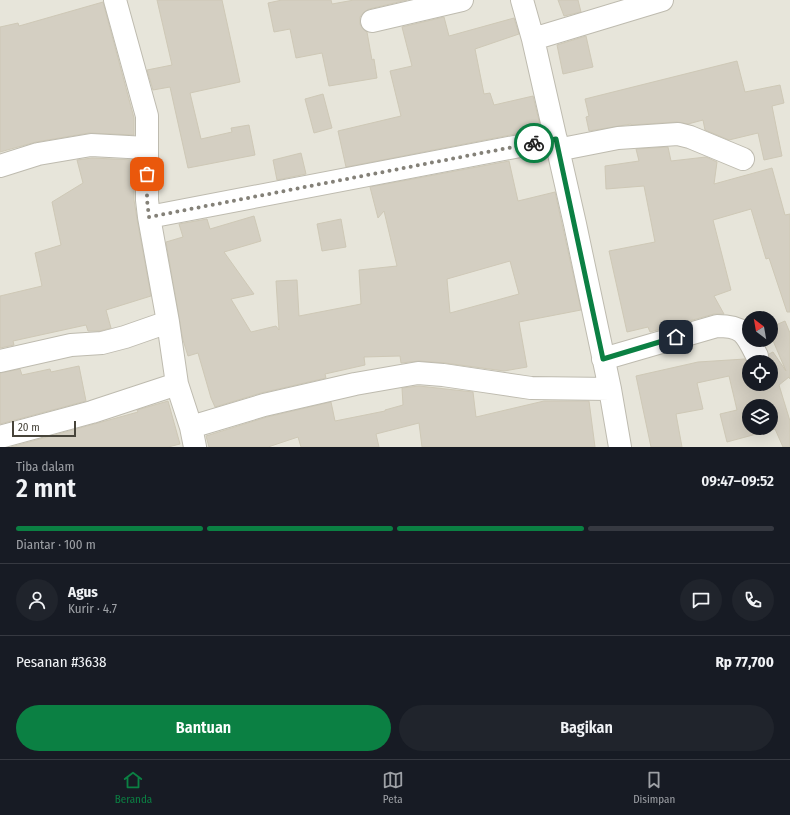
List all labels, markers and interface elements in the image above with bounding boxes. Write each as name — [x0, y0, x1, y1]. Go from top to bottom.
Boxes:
courier — [514, 123, 554, 163]
icon: bike — [523, 132, 545, 154]
pin — [130, 157, 164, 191]
icon: bag — [136, 163, 158, 185]
north arrow — [742, 311, 778, 347]
map controls — [742, 311, 778, 435]
pin — [659, 320, 693, 354]
icon: home — [665, 326, 687, 348]
button: locate — [742, 355, 778, 391]
button: layers — [742, 399, 778, 435]
scale bar — [12, 419, 76, 438]
text: 20 m — [18, 421, 40, 434]
text: Tiba dalam — [16, 459, 74, 474]
text: 09:47–09:52 — [701, 472, 774, 490]
text: 2 mnt — [16, 473, 76, 504]
text: Diantar · 100 m — [16, 537, 96, 552]
button: person — [16, 579, 58, 621]
button: chat — [680, 579, 722, 621]
button: phone — [732, 579, 774, 621]
text: Agus — [68, 583, 98, 601]
text: Kurir · 4.7 — [68, 601, 117, 616]
text: Pesanan #3638 — [16, 653, 106, 671]
text: Rp 77,700 — [715, 653, 774, 671]
button: Bantuan — [16, 705, 391, 751]
button: Bagikan — [399, 705, 774, 751]
tab: Beranda — [115, 769, 152, 806]
tab: Peta — [382, 769, 404, 806]
tab: Disimpan — [633, 769, 675, 806]

